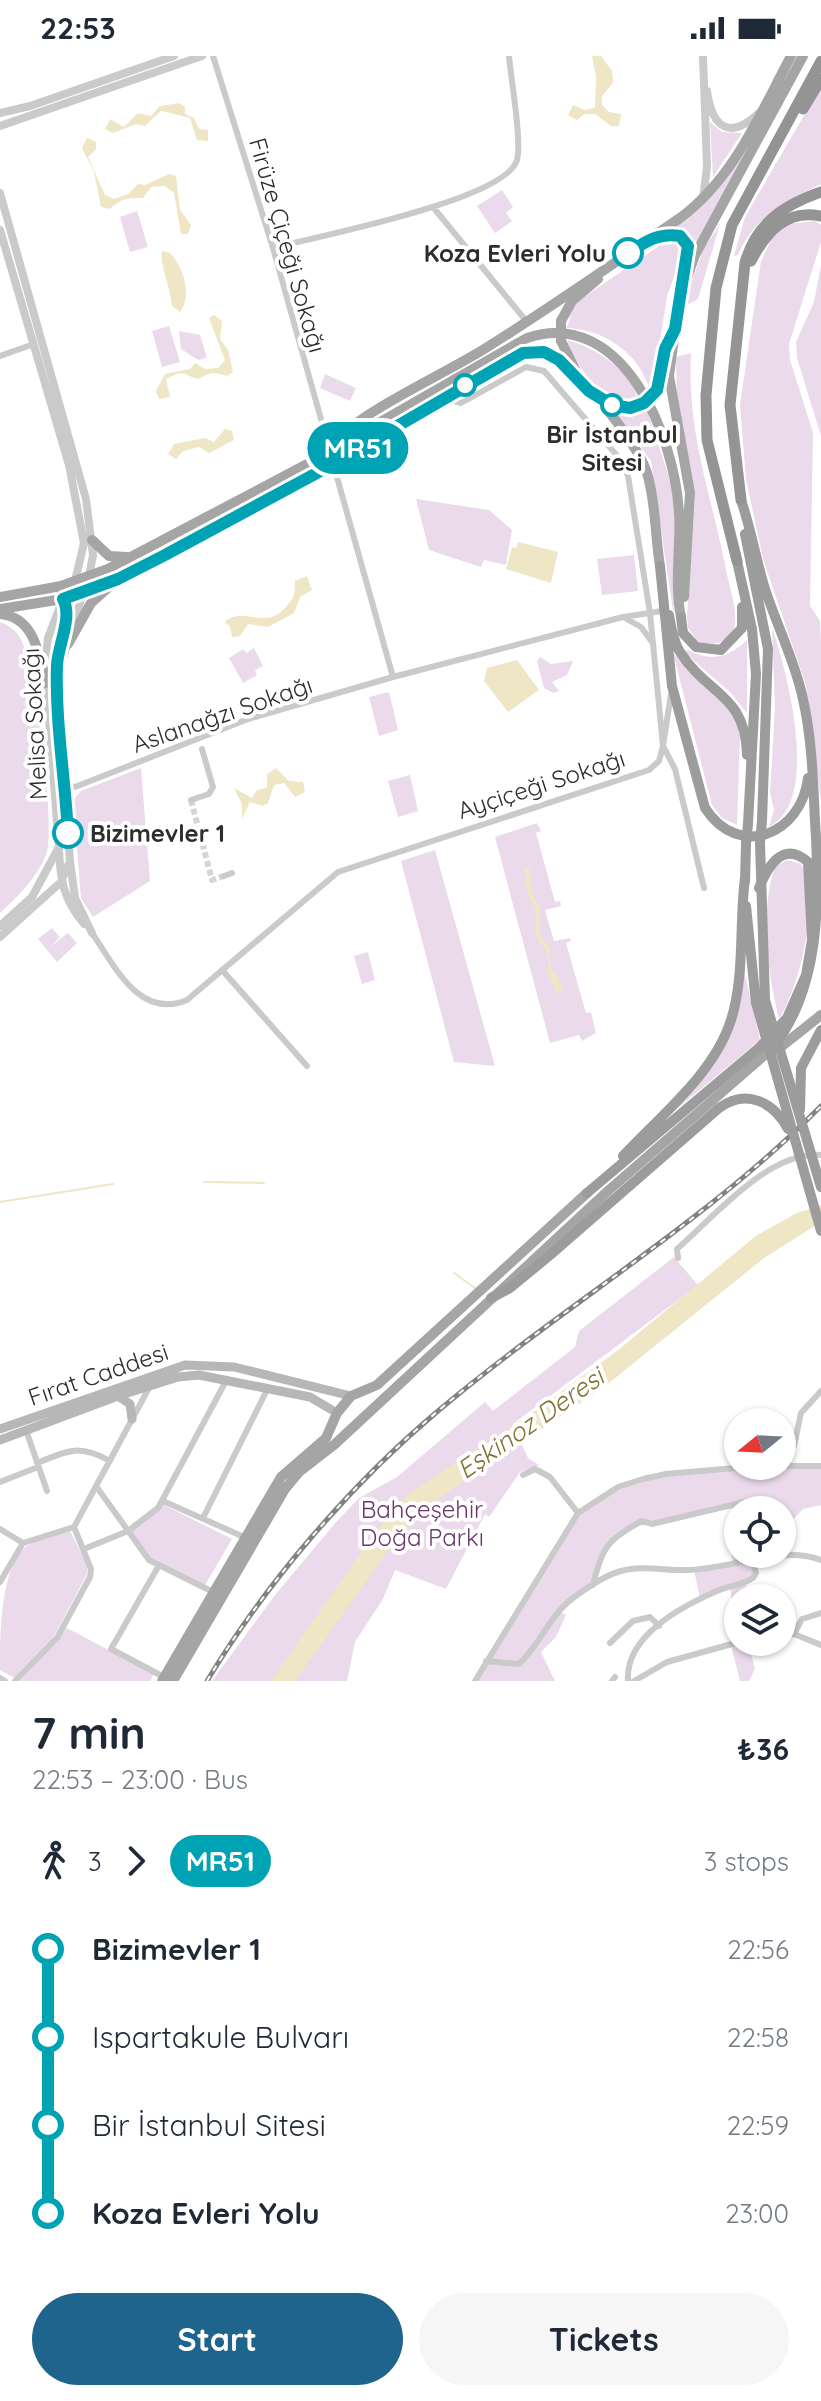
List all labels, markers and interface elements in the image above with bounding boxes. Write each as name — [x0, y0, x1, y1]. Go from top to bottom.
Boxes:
text: 22:53 — [40, 9, 116, 47]
street label: Firüze Çiçeği Sokağı — [243, 134, 333, 356]
place label: Koza Evleri Yolu — [424, 238, 606, 268]
marker: Koza Evleri Yolu — [613, 238, 643, 268]
unlabelled marker — [454, 374, 476, 396]
marker: Bir İstanbul Sitesi — [601, 394, 623, 416]
place label: Bir İstanbul Sitesi — [546, 419, 678, 477]
line badge: MR51 — [302, 422, 414, 474]
text: MR51 — [323, 430, 393, 465]
street label: Melisa Sokağı — [15, 647, 53, 801]
street label: Aslanağzı Sokağı — [128, 669, 316, 759]
street label: Ayçiçeği Sokağı — [454, 743, 628, 825]
marker: Bizimevler 1 — [53, 818, 83, 848]
place label: Bizimevler 1 — [90, 818, 225, 848]
street label: Fırat Caddesi — [24, 1336, 172, 1412]
water label: Eşkinoz Deresi — [450, 1358, 613, 1486]
north arrow — [724, 1408, 796, 1480]
map controls — [724, 1408, 796, 1656]
park label: Bahçeşehir Doğa Parkı — [360, 1494, 484, 1552]
button: locate — [724, 1496, 796, 1568]
button: layers — [724, 1584, 796, 1656]
text: 7 min — [32, 1705, 146, 1760]
text: ₺36 — [737, 1730, 789, 1768]
text: 22:53 – 23:00 · Bus — [32, 1763, 248, 1796]
icon: walk — [32, 1839, 76, 1883]
icon: forward — [114, 1839, 158, 1883]
text: MR51 — [186, 1843, 255, 1878]
text: 3 — [88, 1845, 102, 1878]
text: 3 stops — [704, 1845, 789, 1878]
text: Bizimevler 1 — [92, 1930, 261, 1968]
text: 22:56 — [727, 1933, 789, 1966]
text: Ispartakule Bulvarı — [92, 2018, 349, 2056]
text: 22:58 — [727, 2021, 789, 2054]
text: Bir İstanbul Sitesi — [92, 2106, 326, 2144]
text: 22:59 — [727, 2109, 789, 2142]
text: Koza Evleri Yolu — [92, 2194, 320, 2232]
text: 23:00 — [725, 2197, 789, 2230]
button: Start — [32, 2293, 403, 2385]
button: Tickets — [419, 2293, 789, 2385]

